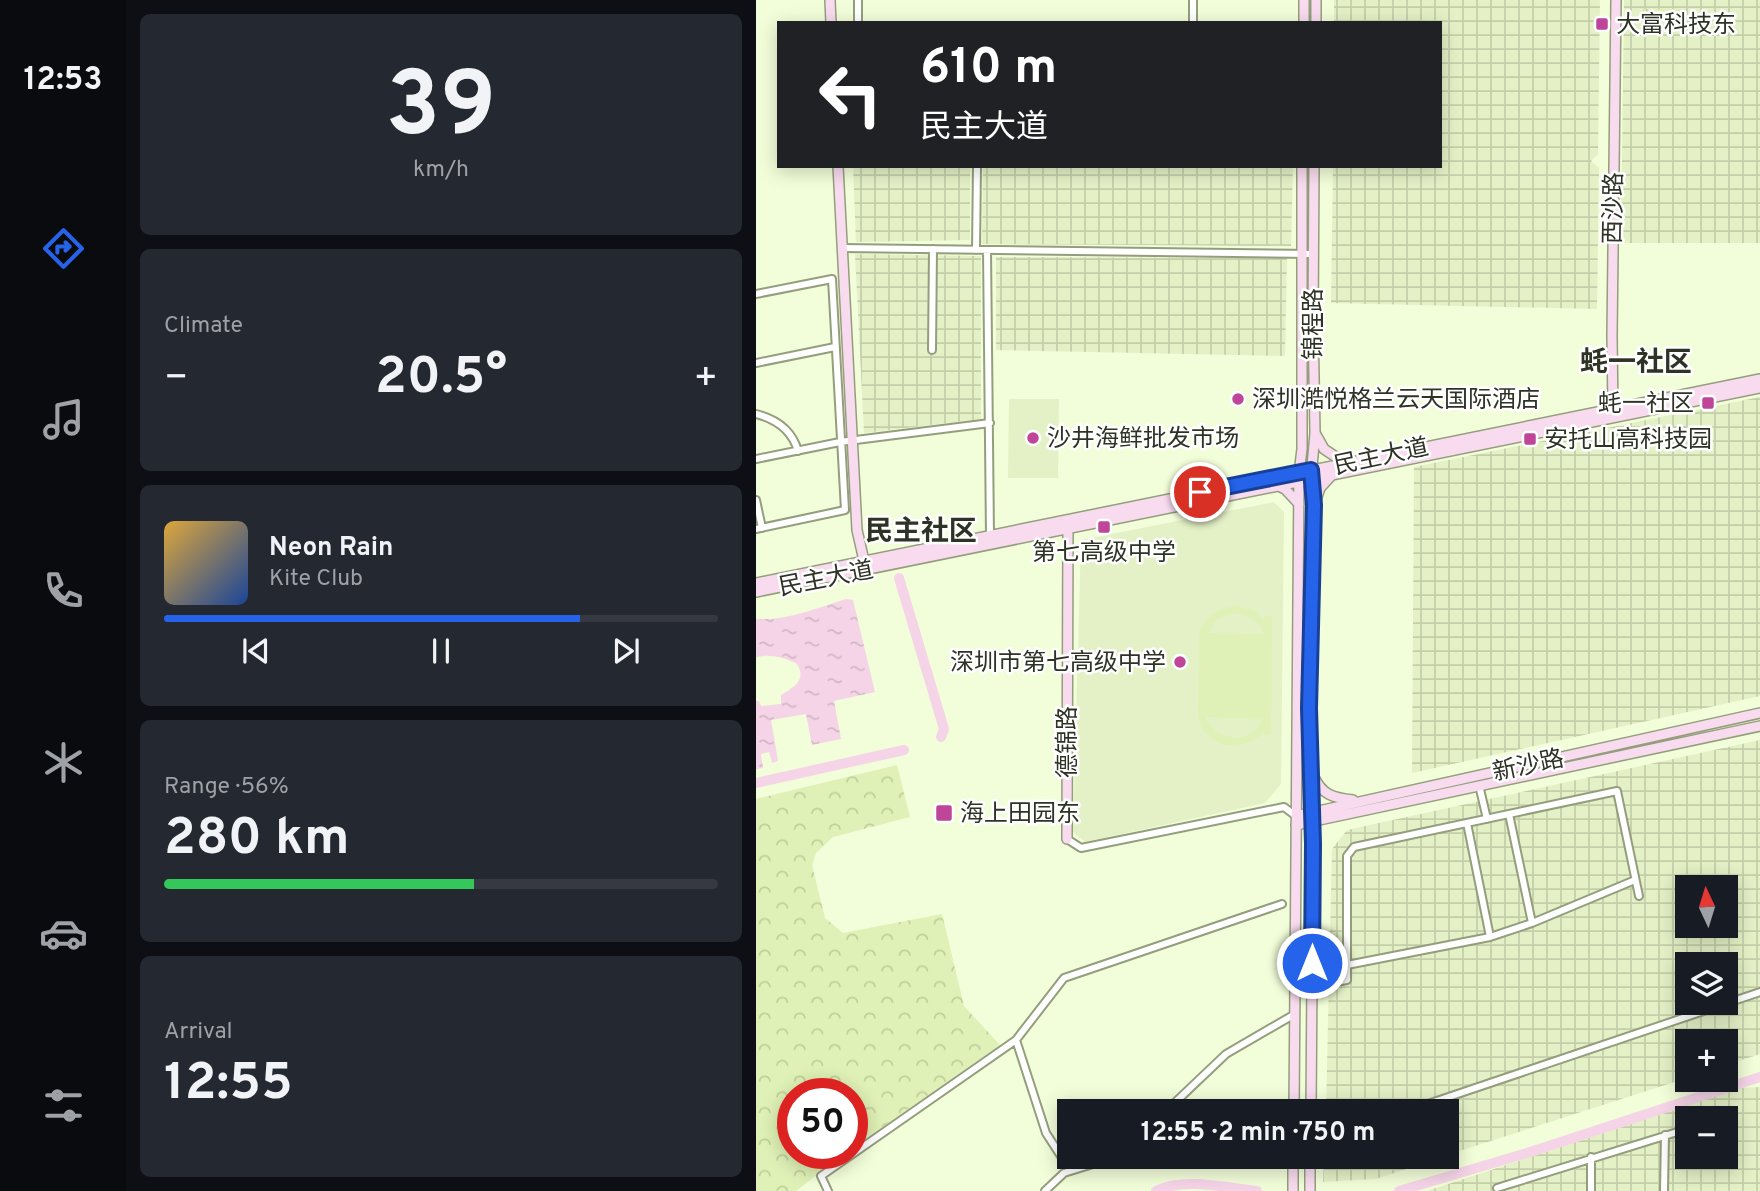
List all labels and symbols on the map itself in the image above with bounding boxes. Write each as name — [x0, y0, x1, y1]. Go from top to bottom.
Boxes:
place label: 大富科技东 — [1616, 11, 1736, 41]
marker: 大富科技东 — [1594, 16, 1610, 32]
street label: 西沙路 — [1599, 172, 1631, 244]
street label: 锦程路 — [1300, 288, 1330, 360]
district label: 蚝一社区 — [1580, 346, 1692, 382]
place label: 深圳澔悦格兰云天国际酒店 — [1252, 386, 1540, 416]
place label: 蚝一社区 — [1598, 390, 1694, 420]
marker: 深圳澔悦格兰云天国际酒店 — [1230, 391, 1246, 407]
marker: 蚝一社区 — [1700, 395, 1716, 411]
place label: 沙井海鲜批发市场 — [1047, 425, 1239, 455]
place label: 安托山高科技园 — [1544, 426, 1712, 456]
marker: 沙井海鲜批发市场 — [1025, 430, 1041, 446]
marker: 安托山高科技园 — [1522, 431, 1538, 447]
street label: 民主大道 — [1331, 433, 1431, 483]
pin — [1170, 462, 1230, 522]
district label: 民主社区 — [865, 515, 977, 551]
marker: 第七高级中学 — [1096, 519, 1112, 535]
place label: 第七高级中学 — [1032, 539, 1176, 569]
street label: 民主大道 — [776, 556, 876, 604]
place label: 深圳市第七高级中学 — [950, 649, 1166, 679]
marker: 深圳市第七高级中学 — [1172, 654, 1188, 670]
street label: 德锦路 — [1054, 706, 1084, 778]
street label: 新沙路 — [1490, 745, 1567, 789]
place label: 海上田园东 — [960, 800, 1080, 830]
marker: 海上田园东 — [934, 803, 954, 823]
north arrow — [1675, 875, 1738, 938]
position arrow — [1275, 926, 1349, 1000]
speed limit sign: 50 — [777, 1078, 868, 1169]

